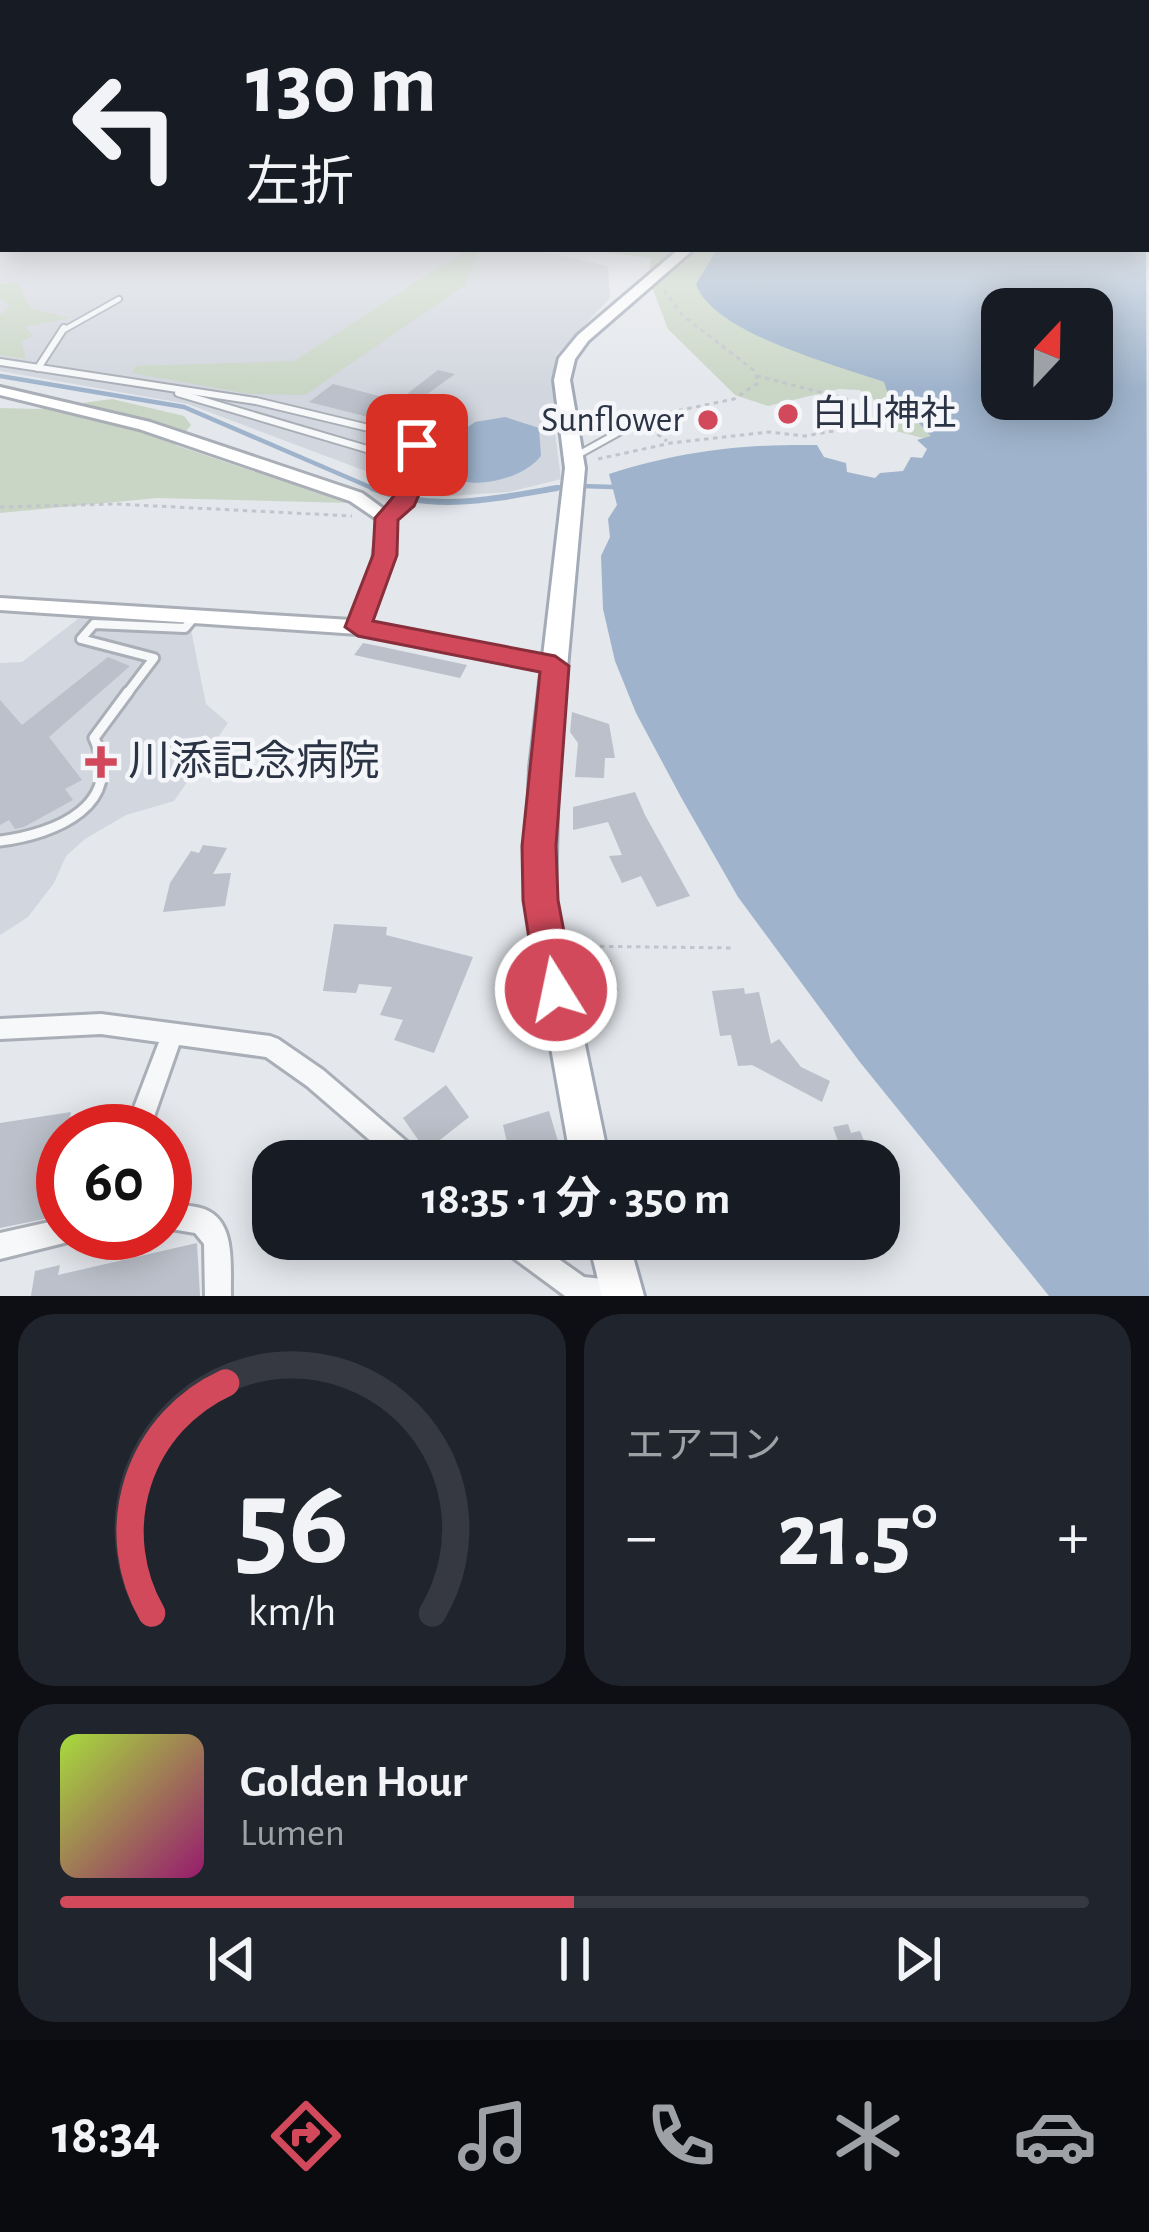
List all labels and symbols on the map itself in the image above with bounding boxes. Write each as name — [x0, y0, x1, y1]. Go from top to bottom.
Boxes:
north arrow — [981, 288, 1113, 420]
pin — [366, 394, 468, 496]
place label: 白山神社 — [812, 394, 956, 432]
marker: 白山神社 — [775, 401, 801, 427]
place label: Sunflower — [541, 402, 684, 438]
marker: Sunflower — [695, 407, 721, 433]
place label: 川添記念病院 — [128, 739, 380, 783]
marker: 川添記念病院 — [85, 746, 117, 778]
position arrow — [493, 927, 619, 1053]
speed limit sign: 60 — [36, 1104, 192, 1260]

